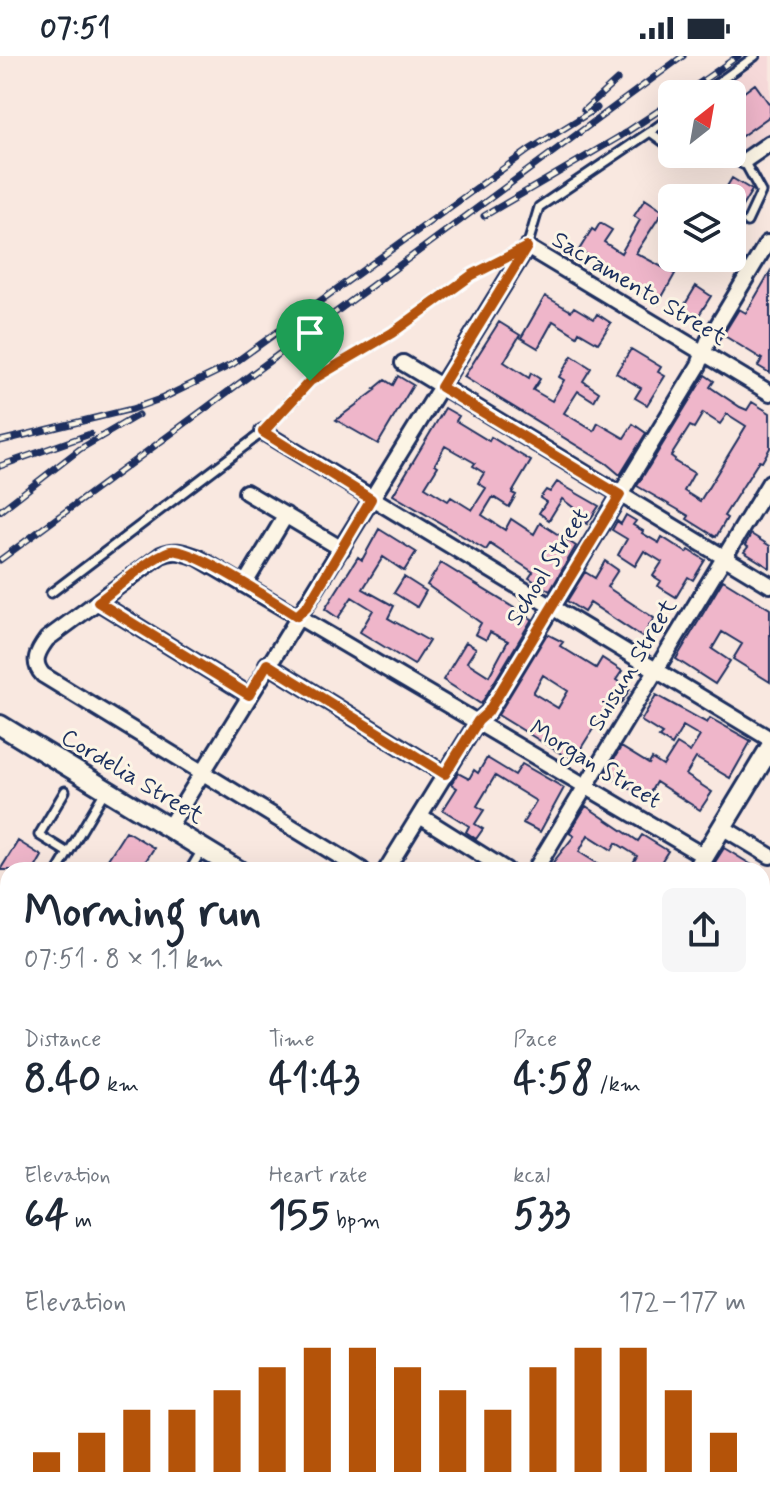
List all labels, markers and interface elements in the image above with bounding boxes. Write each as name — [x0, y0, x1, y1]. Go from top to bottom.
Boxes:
text: 07:51 — [40, 9, 111, 48]
north arrow — [658, 80, 746, 168]
map controls — [658, 80, 746, 272]
button: layers — [658, 184, 746, 272]
street label: Sacramento Street — [546, 225, 732, 353]
pin — [276, 299, 344, 381]
icon: arrive — [288, 311, 332, 355]
street label: School Street — [500, 502, 596, 632]
street label: Suisun Street — [581, 593, 685, 737]
street label: Morgan Street — [522, 714, 667, 818]
street label: Cordelia Street — [55, 722, 209, 832]
text: Morning run — [24, 884, 261, 942]
button: share — [662, 888, 746, 972]
text: 07:51 · 8 × 1.1 km — [24, 943, 224, 977]
text: Distance — [24, 1026, 101, 1054]
text: Time — [269, 1026, 315, 1054]
text: Pace — [513, 1026, 557, 1054]
text: 8.40 — [24, 1054, 101, 1106]
text: 41:43 — [269, 1054, 360, 1106]
text: 4:58 — [513, 1054, 593, 1106]
text: km — [101, 1071, 139, 1099]
text: /km — [593, 1071, 641, 1099]
text: Elevation — [24, 1162, 111, 1190]
text: Heart rate — [269, 1162, 367, 1190]
text: kcal — [513, 1162, 550, 1190]
text: 64 — [24, 1190, 69, 1242]
text: 155 — [269, 1190, 330, 1242]
text: 533 — [513, 1190, 571, 1242]
text: m — [69, 1207, 92, 1235]
text: bpm — [330, 1207, 380, 1235]
text: Elevation — [24, 1286, 126, 1320]
text: 172–177 m — [619, 1286, 746, 1320]

